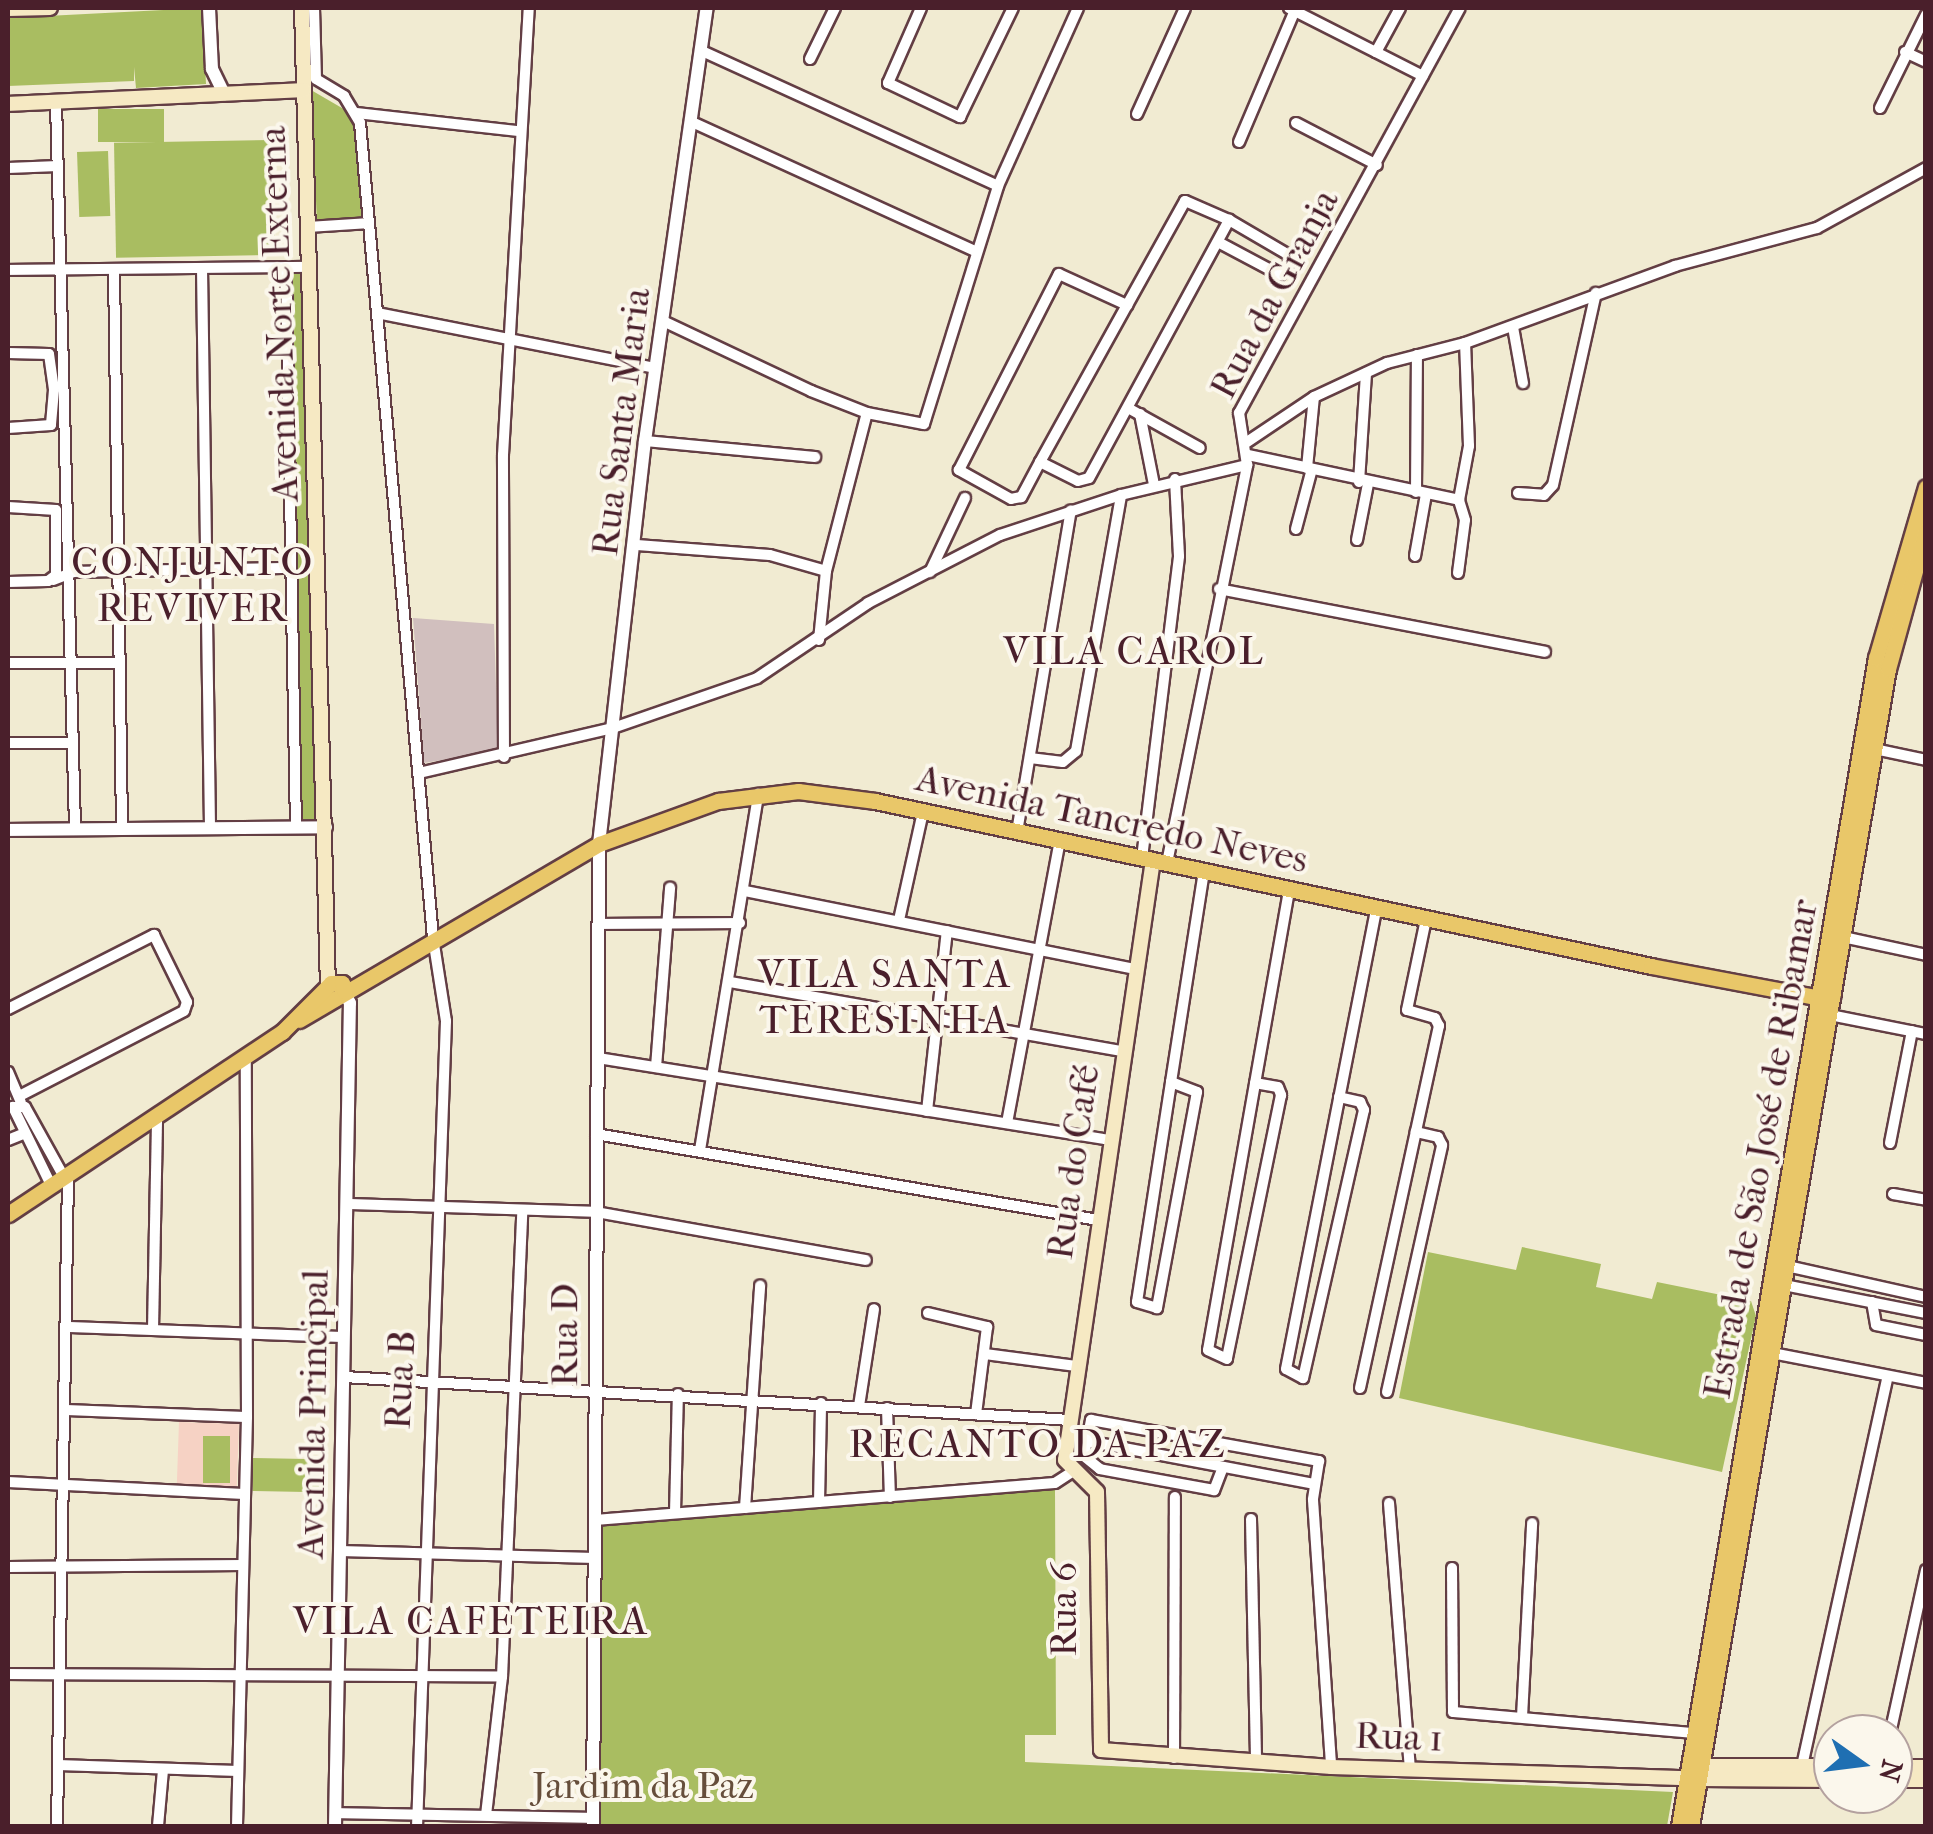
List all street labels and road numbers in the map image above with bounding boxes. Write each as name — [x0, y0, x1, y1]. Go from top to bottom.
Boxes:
street label: Avenida Norte Externa — [250, 126, 308, 502]
street label: Rua da Granja — [1200, 182, 1348, 406]
street label: Rua Santa Maria — [582, 285, 660, 559]
street label: Avenida Tancredo Neves — [912, 755, 1312, 883]
street label: Estrada de São José de Ribamar — [1695, 896, 1827, 1402]
street label: Rua do Café — [1037, 1062, 1109, 1262]
street label: Avenida Principal — [288, 1269, 338, 1559]
street label: Rua D — [542, 1283, 588, 1387]
street label: Rua B — [375, 1329, 425, 1431]
street label: Rua 6 — [1041, 1562, 1087, 1656]
street label: Rua 1 — [1354, 1713, 1444, 1761]

